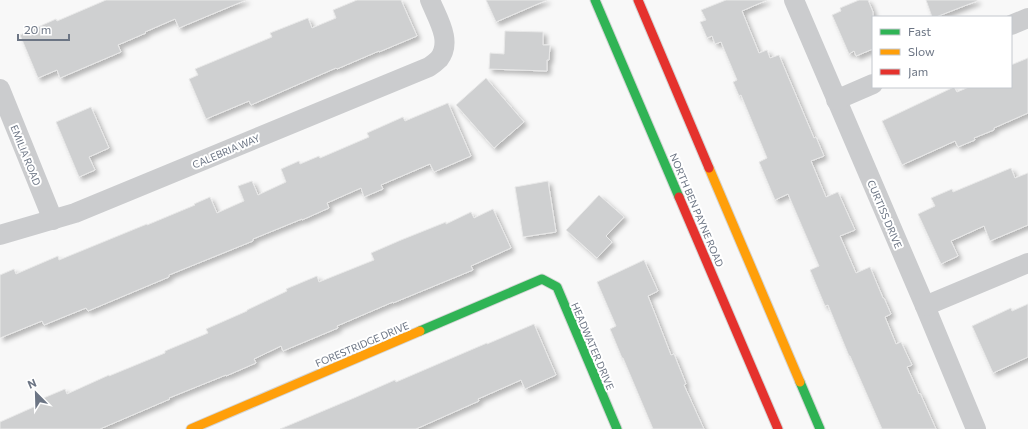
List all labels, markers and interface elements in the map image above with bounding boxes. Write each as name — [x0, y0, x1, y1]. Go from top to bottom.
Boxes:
scale bar — [18, 16, 69, 42]
legend — [872, 16, 1012, 88]
text: 20 m — [24, 22, 51, 36]
text: Fast — [908, 24, 931, 38]
text: Slow — [908, 44, 935, 58]
text: Jam — [908, 64, 928, 79]
street label: EMILIA ROAD — [8, 123, 44, 187]
street label: CALEBRIA WAY — [190, 131, 262, 171]
street label: NORTH BEN PAYNE ROAD — [668, 151, 726, 269]
street label: CURTISS DRIVE — [865, 178, 905, 250]
street label: HEADWATER DRIVE — [569, 301, 617, 391]
street label: FORESTRIDGE DRIVE — [313, 319, 411, 369]
north arrow — [16, 373, 56, 413]
text: N — [26, 376, 38, 391]

